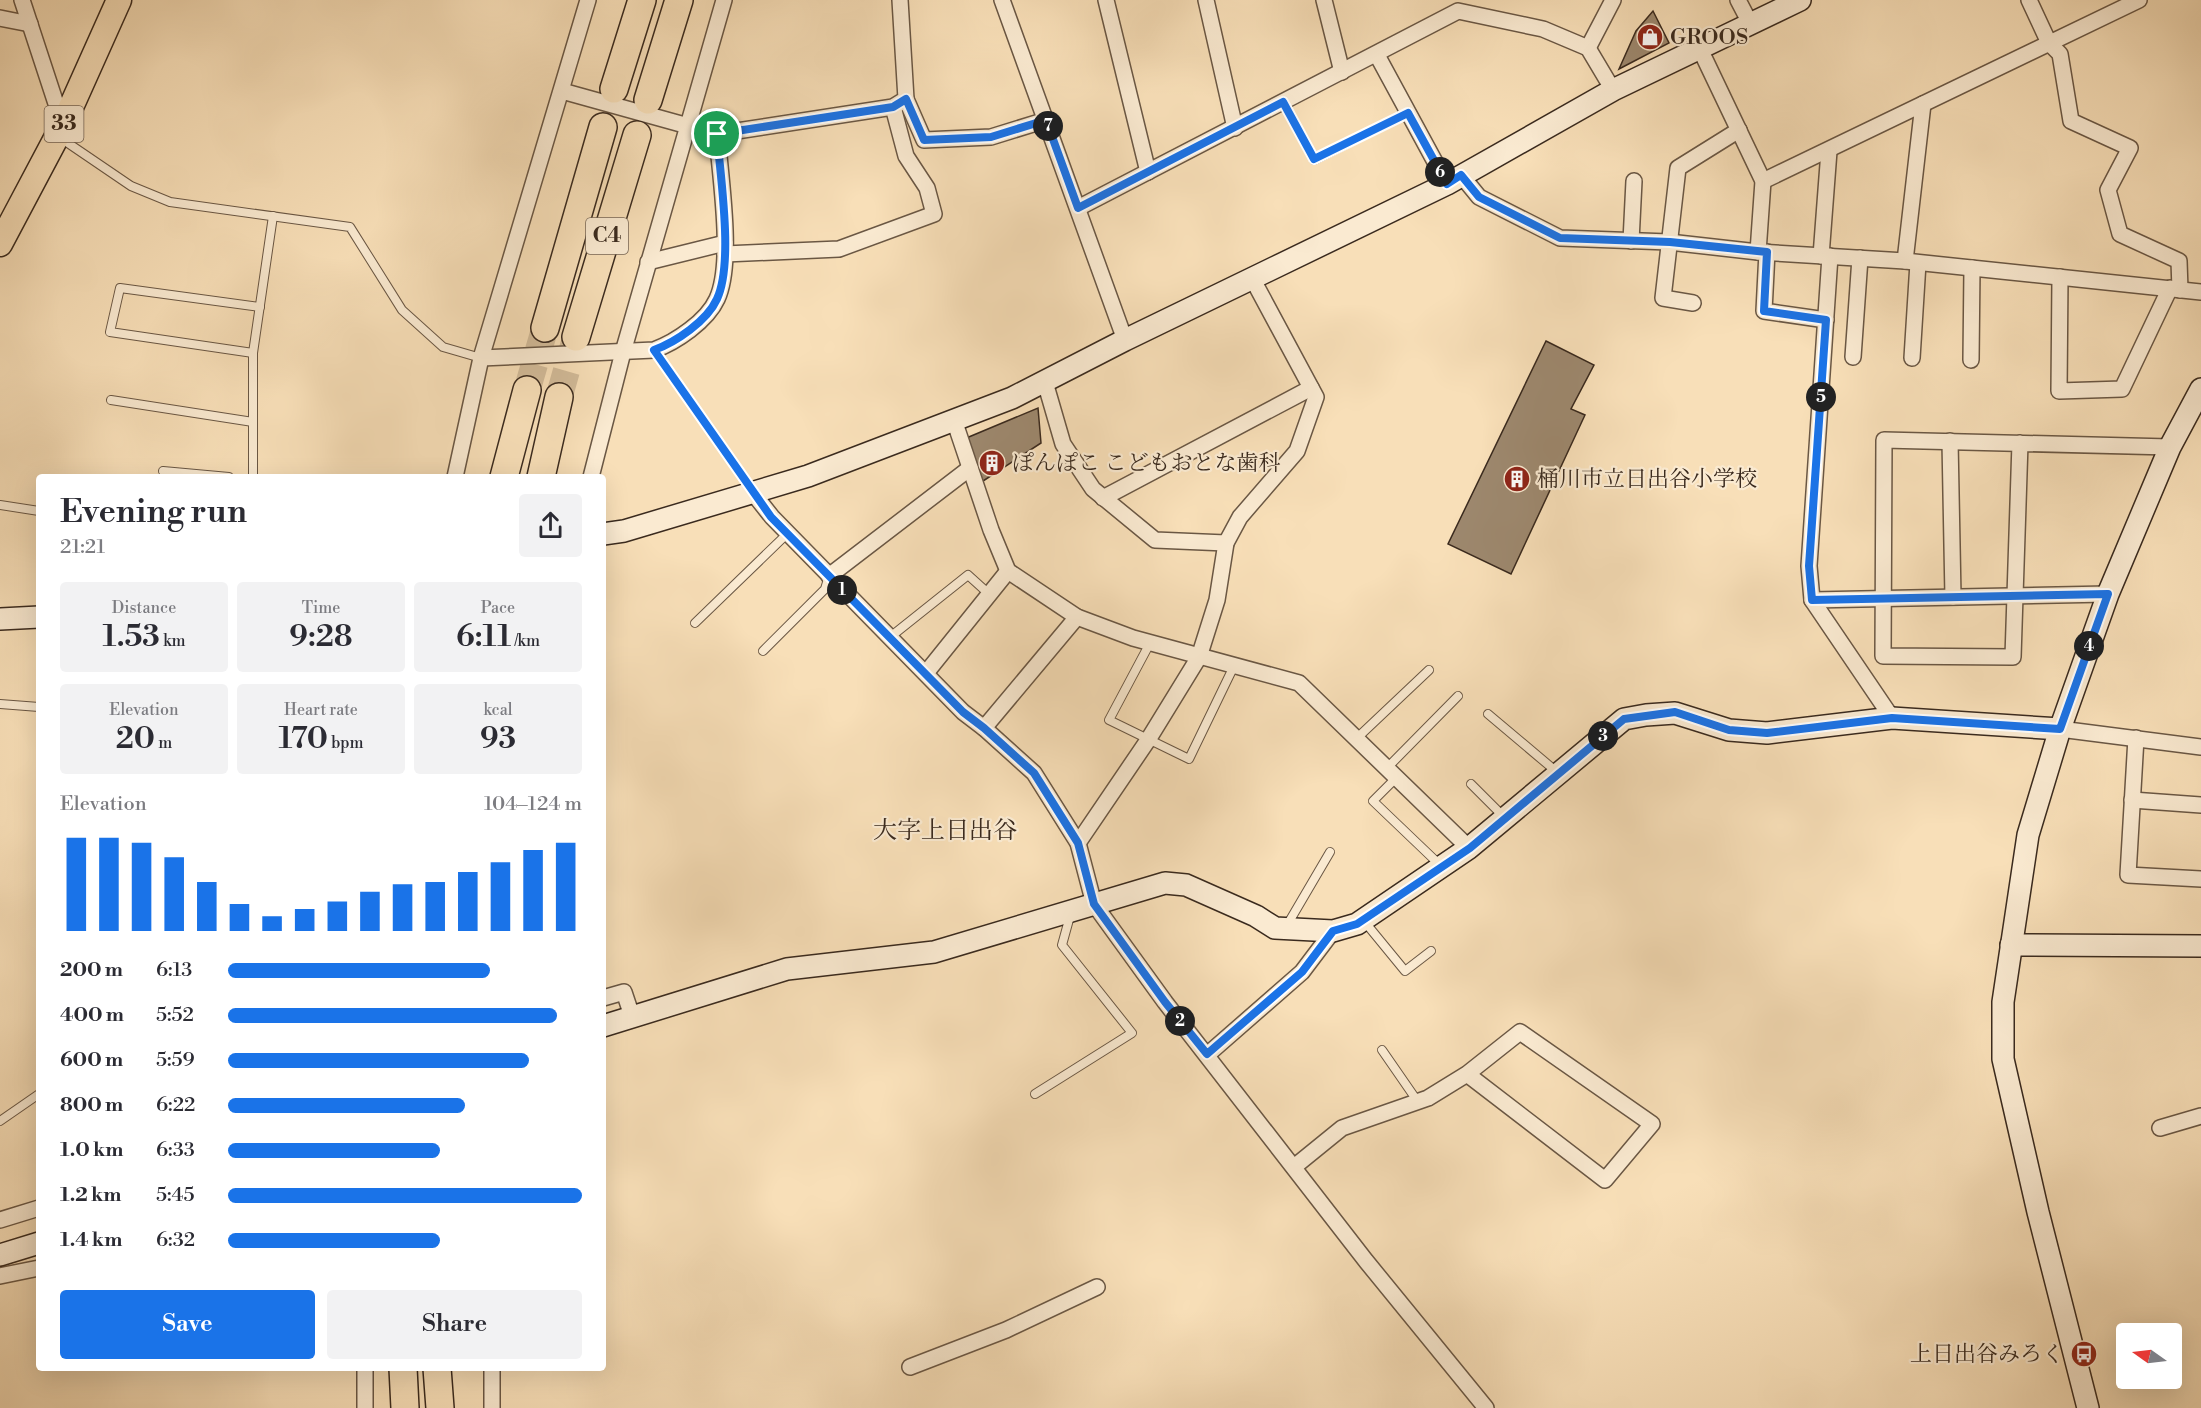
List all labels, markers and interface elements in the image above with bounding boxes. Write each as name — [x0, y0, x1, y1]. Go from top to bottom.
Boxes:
shop icon: GROOS — [1635, 22, 1665, 52]
place label: GROOS — [1670, 24, 1748, 51]
road number: 33 — [44, 106, 84, 142]
pin — [691, 108, 742, 159]
pin: 7 — [1033, 111, 1063, 141]
text: 7 — [1043, 116, 1053, 136]
icon: arrive — [700, 117, 733, 150]
pin: 6 — [1425, 157, 1455, 187]
text: 6 — [1435, 162, 1445, 182]
road number: C4 — [586, 218, 628, 254]
pin: 5 — [1806, 382, 1836, 412]
text: 5 — [1816, 387, 1826, 407]
building icon: ぽんぽこ こどもおとな歯科 — [977, 448, 1007, 478]
place label: ぽんぽこ こどもおとな歯科 — [1012, 450, 1281, 477]
building icon: 桶川市立日出谷小学校 — [1502, 464, 1532, 494]
place label: 桶川市立日出谷小学校 — [1537, 466, 1757, 493]
text: Evening run — [60, 492, 247, 533]
button: share — [519, 494, 582, 557]
text: 21:21 — [60, 535, 105, 560]
pin: 1 — [827, 575, 857, 605]
text: 1 — [838, 580, 846, 600]
text: Distance — [112, 598, 176, 618]
text: Time — [302, 598, 340, 618]
text: Pace — [481, 598, 515, 618]
text: 1.53 — [102, 618, 160, 656]
text: 9:28 — [289, 618, 353, 656]
text: 6:11 — [456, 618, 511, 656]
text: km — [160, 631, 186, 651]
text: /km — [511, 631, 540, 651]
pin: 4 — [2074, 631, 2104, 661]
text: 4 — [2084, 636, 2094, 656]
text: Elevation — [109, 700, 179, 720]
text: Heart rate — [284, 700, 358, 720]
text: kcal — [483, 700, 513, 720]
text: 20 — [116, 720, 155, 758]
text: 170 — [278, 720, 328, 758]
text: 93 — [480, 720, 516, 758]
pin: 3 — [1588, 721, 1618, 751]
text: 3 — [1598, 726, 1608, 746]
text: m — [155, 733, 172, 753]
text: bpm — [328, 733, 364, 753]
text: Elevation — [60, 792, 147, 817]
text: 104–124 m — [484, 792, 582, 817]
district label: 大字上日出谷 — [873, 816, 1017, 846]
text: 200 m — [60, 958, 123, 983]
text: 6:13 — [156, 958, 192, 983]
text: 400 m — [60, 1003, 124, 1028]
text: 5:52 — [156, 1003, 194, 1028]
pin: 2 — [1165, 1006, 1195, 1036]
text: 2 — [1175, 1011, 1185, 1031]
text: 600 m — [60, 1048, 123, 1073]
text: 5:59 — [156, 1048, 195, 1073]
text: 800 m — [60, 1093, 123, 1118]
text: 6:22 — [156, 1093, 195, 1118]
text: 1.0 km — [60, 1138, 124, 1163]
text: 6:33 — [156, 1138, 195, 1163]
text: 1.2 km — [60, 1183, 122, 1208]
text: 5:45 — [156, 1183, 194, 1208]
text: 1.4 km — [60, 1228, 122, 1253]
text: 6:32 — [156, 1228, 195, 1253]
button: Save — [60, 1290, 315, 1359]
button: Share — [327, 1290, 582, 1359]
north arrow — [2116, 1323, 2182, 1389]
map controls — [2116, 1323, 2182, 1389]
bus stop icon: 上日出谷みろく — [2069, 1339, 2099, 1369]
place label: 上日出谷みろく — [1910, 1341, 2064, 1368]

